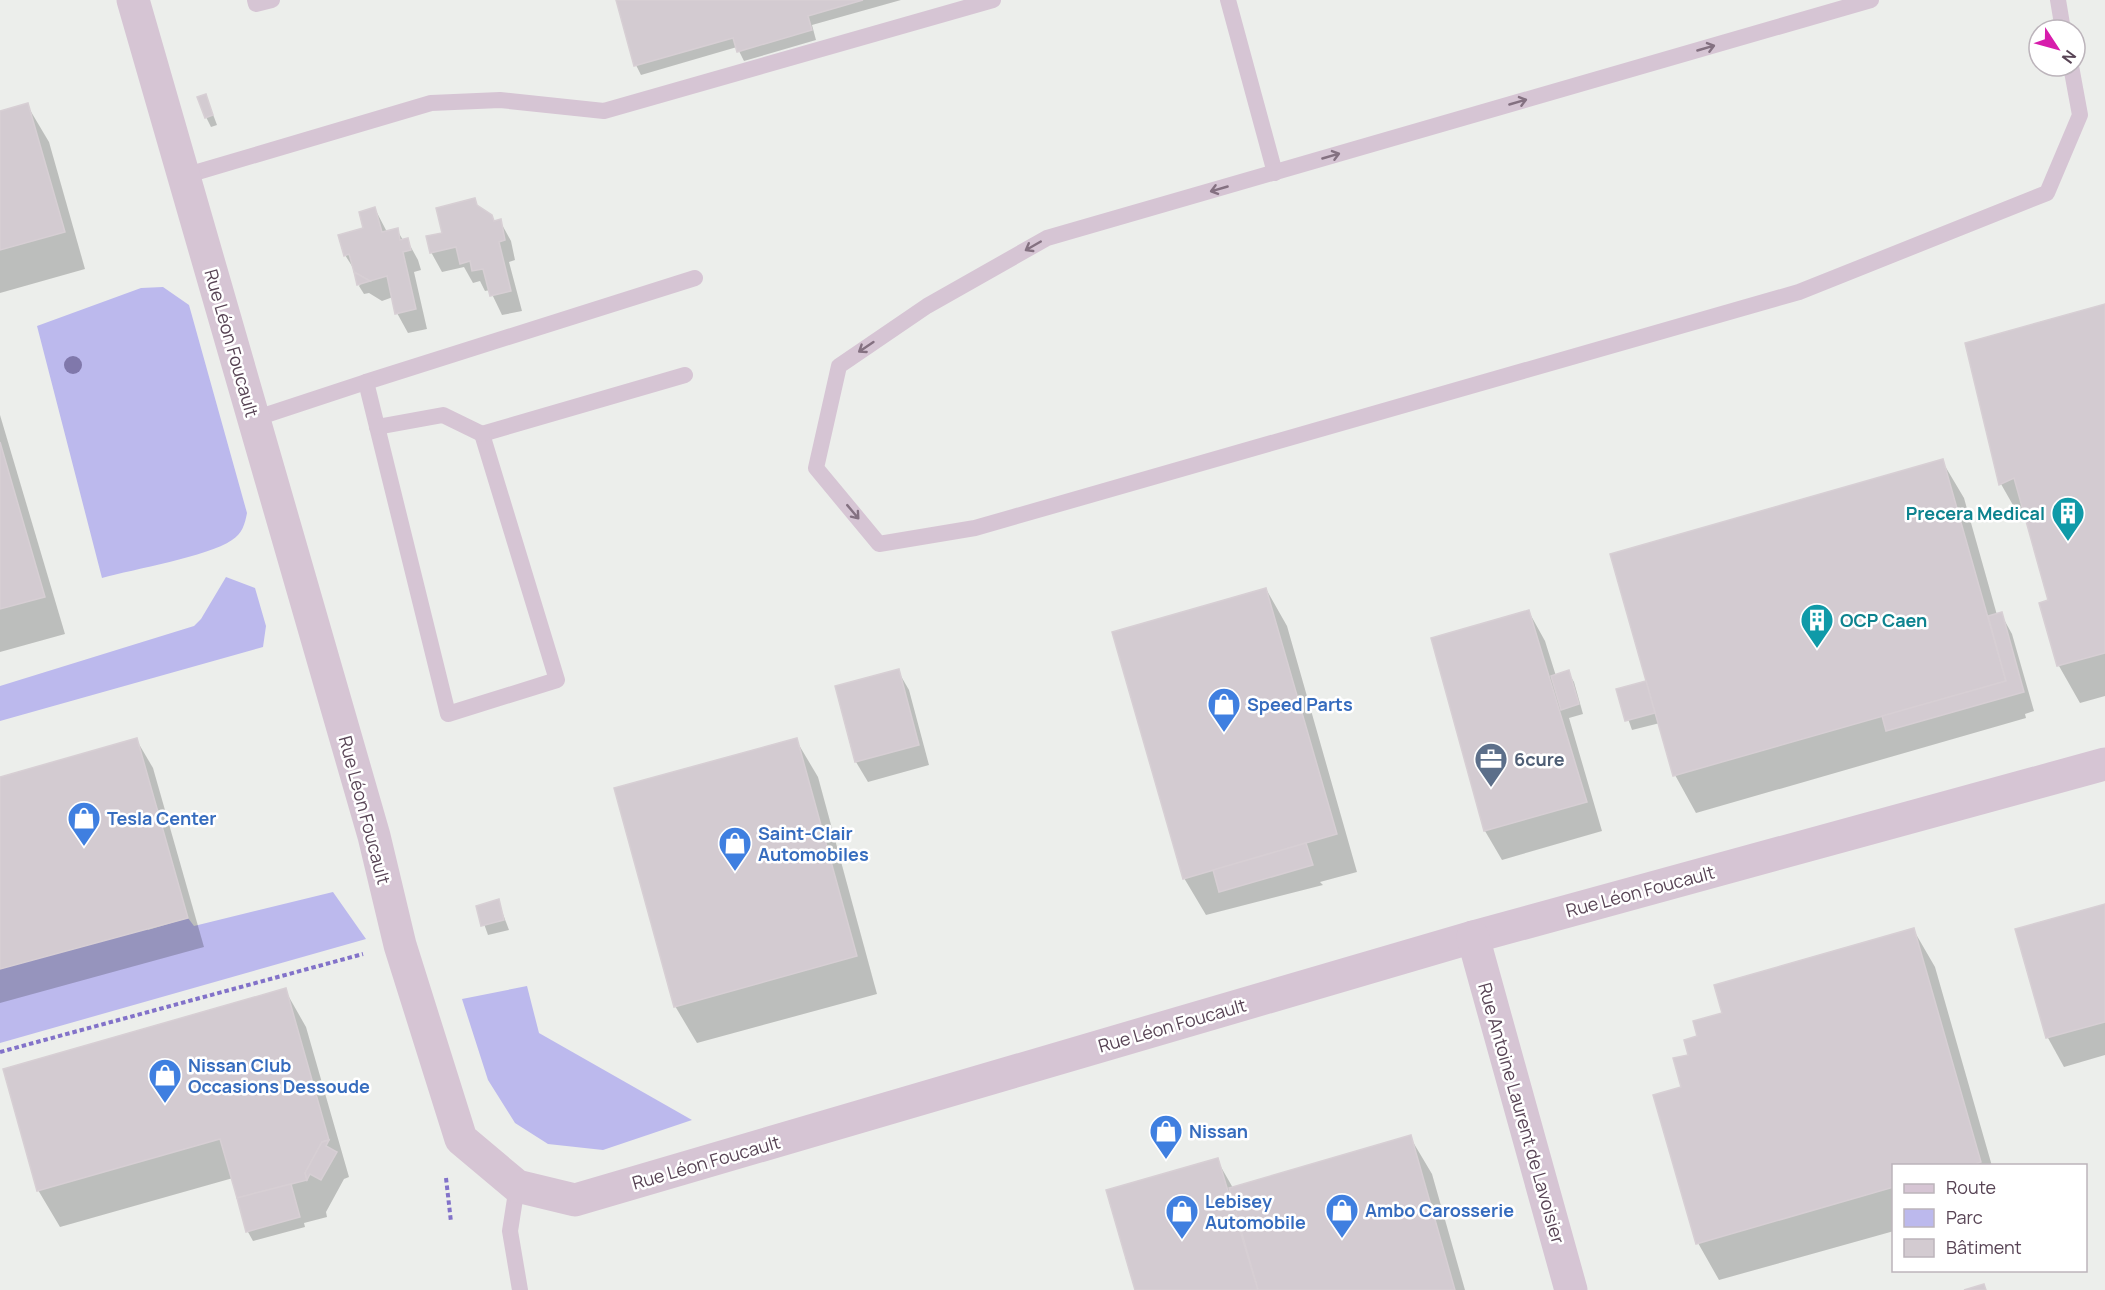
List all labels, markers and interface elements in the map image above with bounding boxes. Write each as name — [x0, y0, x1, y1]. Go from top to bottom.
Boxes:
north arrow — [2027, 18, 2087, 78]
one-way arrow — [1696, 42, 1715, 53]
text: N — [2057, 46, 2081, 68]
one-way arrow — [1508, 96, 1527, 107]
one-way arrow — [1321, 150, 1340, 161]
one-way arrow — [1210, 184, 1229, 195]
one-way arrow — [1025, 241, 1042, 253]
street label: Rue Léon Foucault — [199, 266, 265, 420]
one-way arrow — [858, 341, 875, 353]
building icon: Precera Medical — [2050, 495, 2086, 542]
place label: Precera Medical — [1906, 501, 2045, 525]
one-way arrow — [846, 504, 860, 519]
building icon: OCP Caen — [1799, 602, 1835, 649]
place label: OCP Caen — [1840, 608, 1927, 632]
shop icon: Speed Parts — [1206, 686, 1242, 733]
place label: Speed Parts — [1247, 692, 1353, 716]
street label: Rue Léon Foucault — [334, 733, 396, 887]
office icon: 6cure — [1473, 741, 1509, 788]
place label: 6cure — [1514, 747, 1565, 771]
shop icon: Tesla Center — [66, 800, 102, 847]
place label: Tesla Center — [107, 806, 217, 830]
place label: Saint-Clair Automobiles — [758, 821, 869, 866]
shop icon: Saint-Clair Automobiles — [717, 825, 753, 872]
street label: Rue Léon Foucault — [1563, 860, 1717, 922]
street label: Rue Antoine Laurent de Lavoisier — [1473, 980, 1571, 1247]
street label: Rue Léon Foucault — [1095, 992, 1249, 1058]
place label: Nissan Club Occasions Dessoude — [188, 1053, 370, 1098]
shop icon: Nissan Club Occasions Dessoude — [147, 1057, 183, 1104]
shop icon: Nissan — [1148, 1113, 1184, 1160]
place label: Nissan — [1189, 1119, 1248, 1143]
street label: Rue Léon Foucault — [629, 1129, 783, 1195]
legend — [1892, 1164, 2087, 1272]
text: Route — [1946, 1175, 1996, 1199]
place label: Lebisey Automobile — [1205, 1189, 1306, 1234]
shop icon: Ambo Carosserie — [1324, 1192, 1360, 1239]
shop icon: Lebisey Automobile — [1164, 1193, 1200, 1240]
place label: Ambo Carosserie — [1365, 1198, 1514, 1222]
text: Parc — [1946, 1205, 1983, 1229]
text: Bâtiment — [1946, 1235, 2022, 1259]

